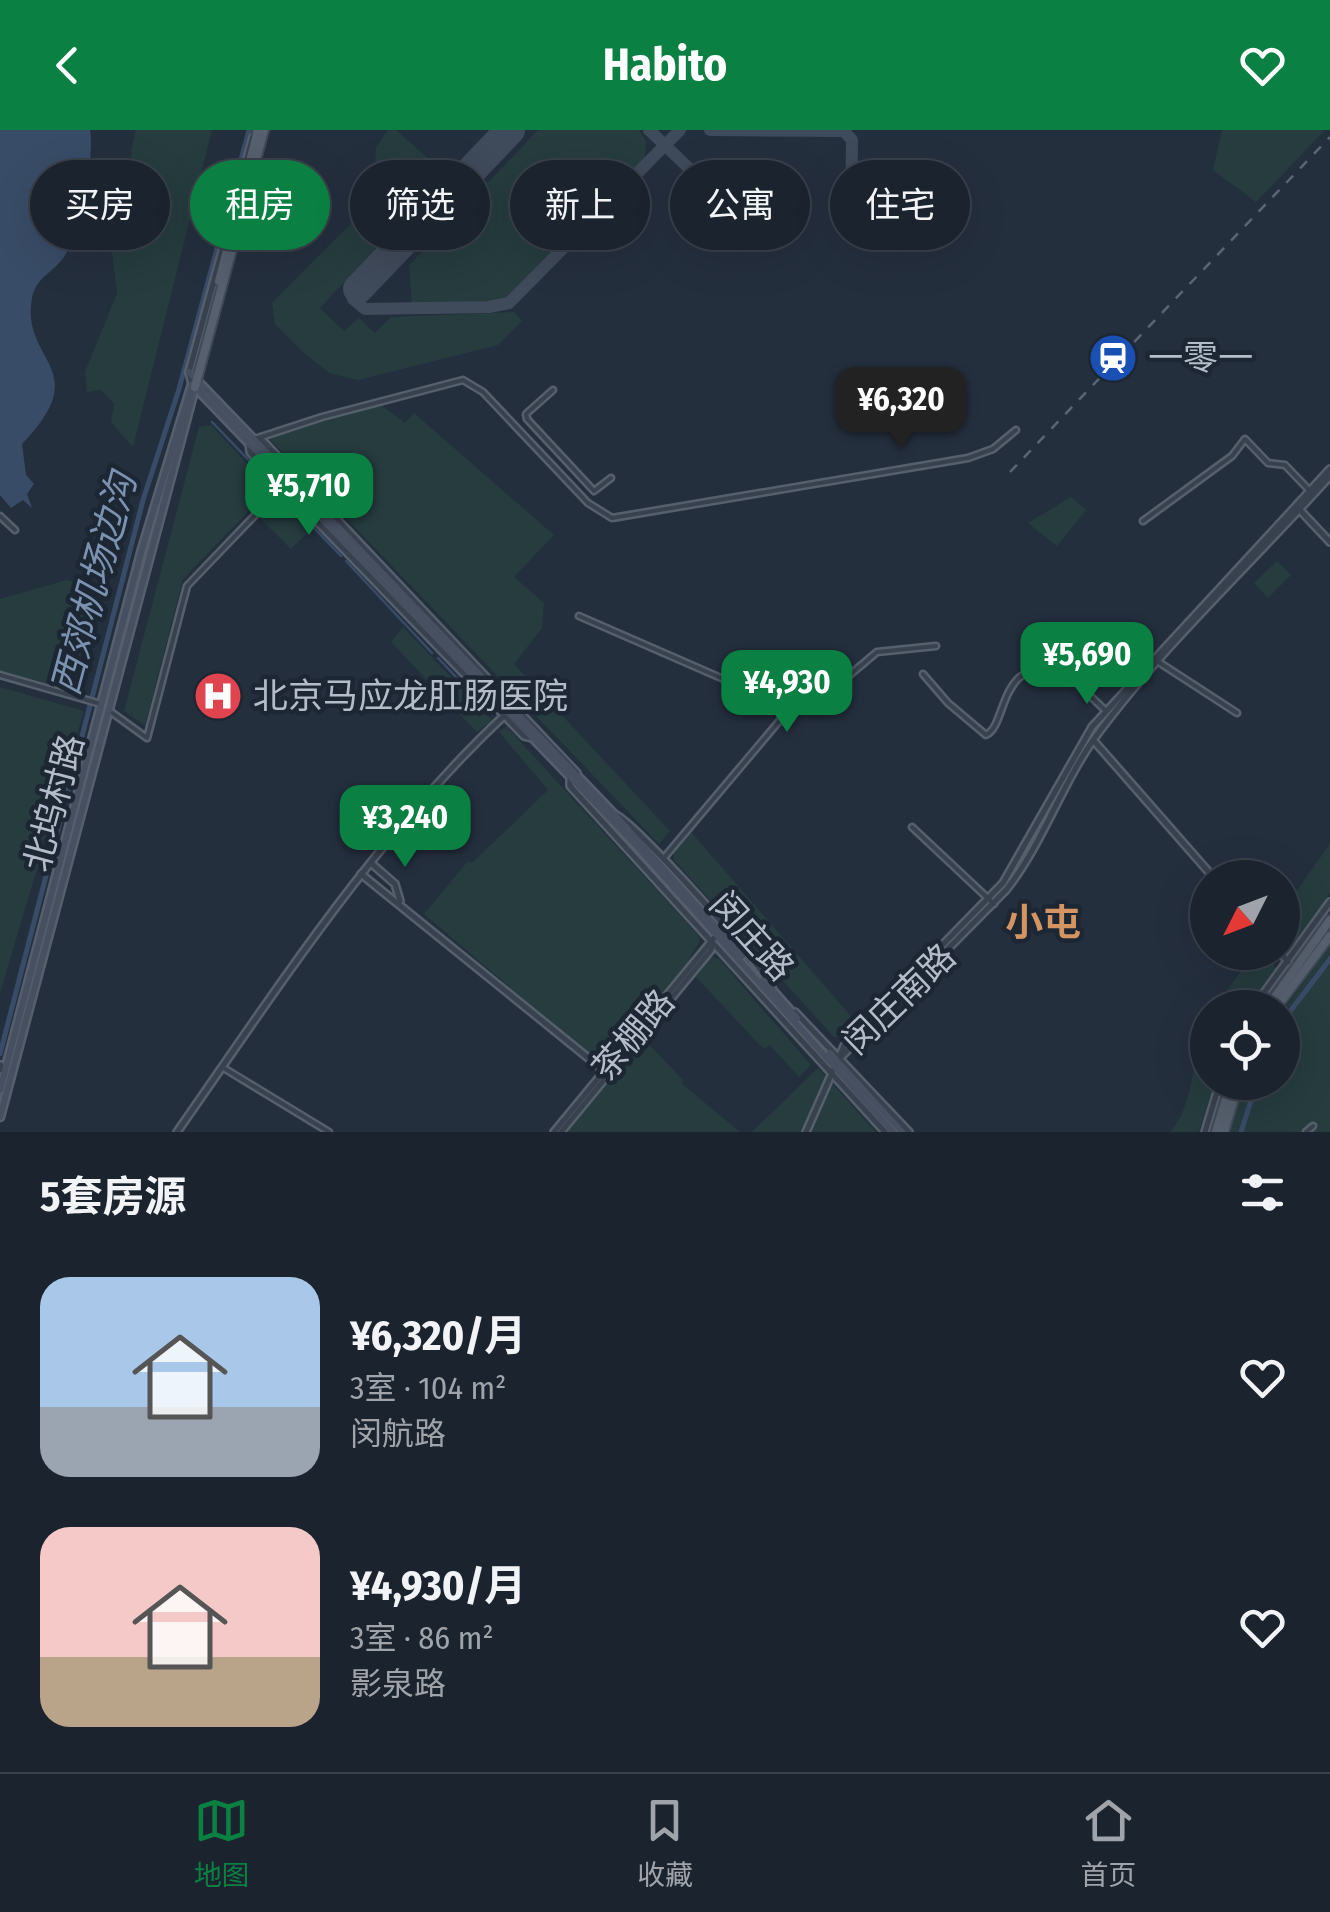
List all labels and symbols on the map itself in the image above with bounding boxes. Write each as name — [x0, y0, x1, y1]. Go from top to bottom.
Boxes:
station icon: 一零一 — [1087, 332, 1139, 384]
place label: 一零一 — [1148, 337, 1253, 379]
pin: ¥6,320 — [820, 367, 982, 452]
pin: ¥5,710 — [228, 453, 390, 538]
water label: 西郊机场边沟 — [42, 464, 147, 700]
pin: ¥5,690 — [1006, 622, 1168, 707]
pin: ¥4,930 — [706, 650, 868, 735]
hospital icon: 北京马应龙肛肠医院 — [192, 670, 244, 722]
place label: 北京马应龙肛肠医院 — [253, 675, 568, 717]
street label: 北坞村路 — [16, 730, 92, 876]
pin: ¥3,240 — [324, 785, 486, 870]
north arrow — [1190, 860, 1300, 970]
street label: 闵庄路 — [701, 883, 803, 989]
district label: 小屯 — [1005, 900, 1081, 946]
street label: 闵庄南路 — [834, 935, 964, 1063]
street label: 茶棚路 — [583, 981, 683, 1089]

